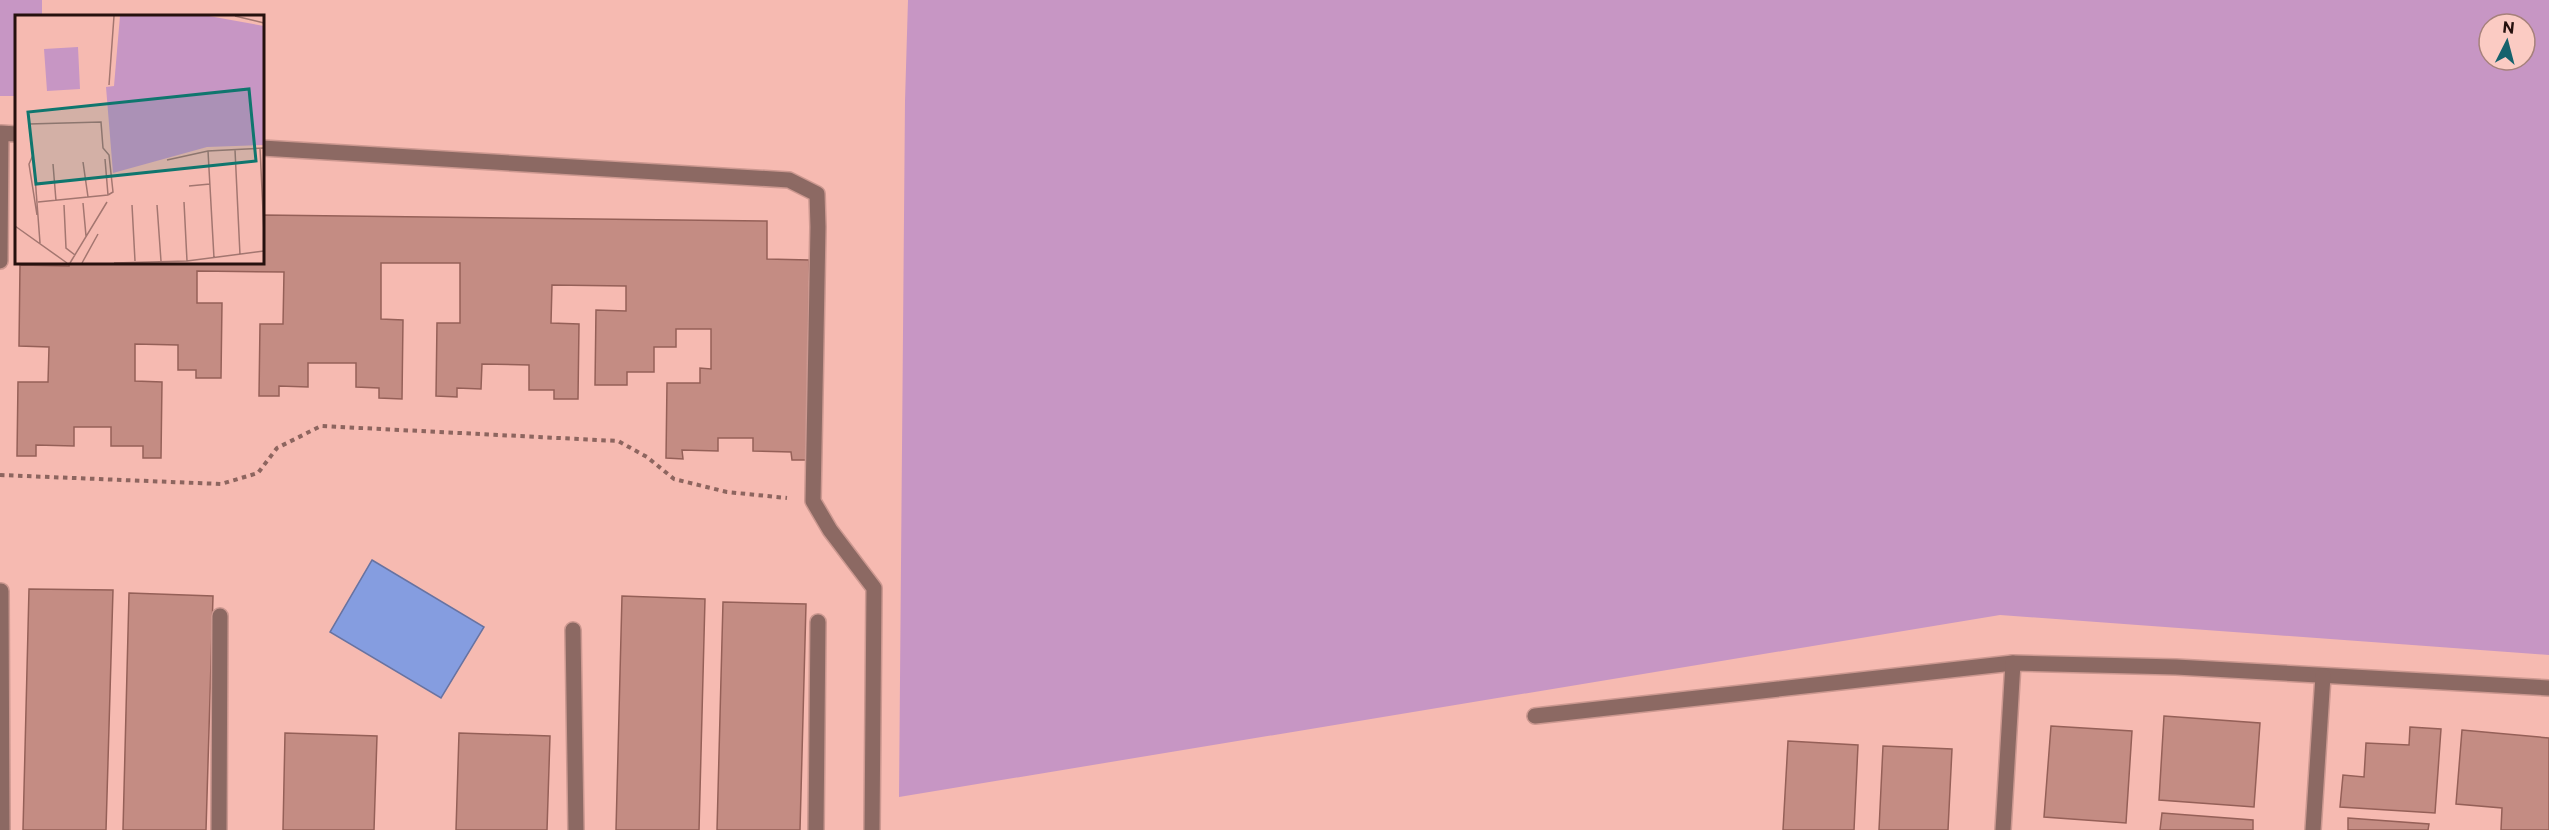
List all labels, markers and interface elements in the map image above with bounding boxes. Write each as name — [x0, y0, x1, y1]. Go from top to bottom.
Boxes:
north arrow — [2477, 12, 2537, 72]
inset map — [15, 15, 264, 264]
text: N — [2502, 17, 2516, 37]

